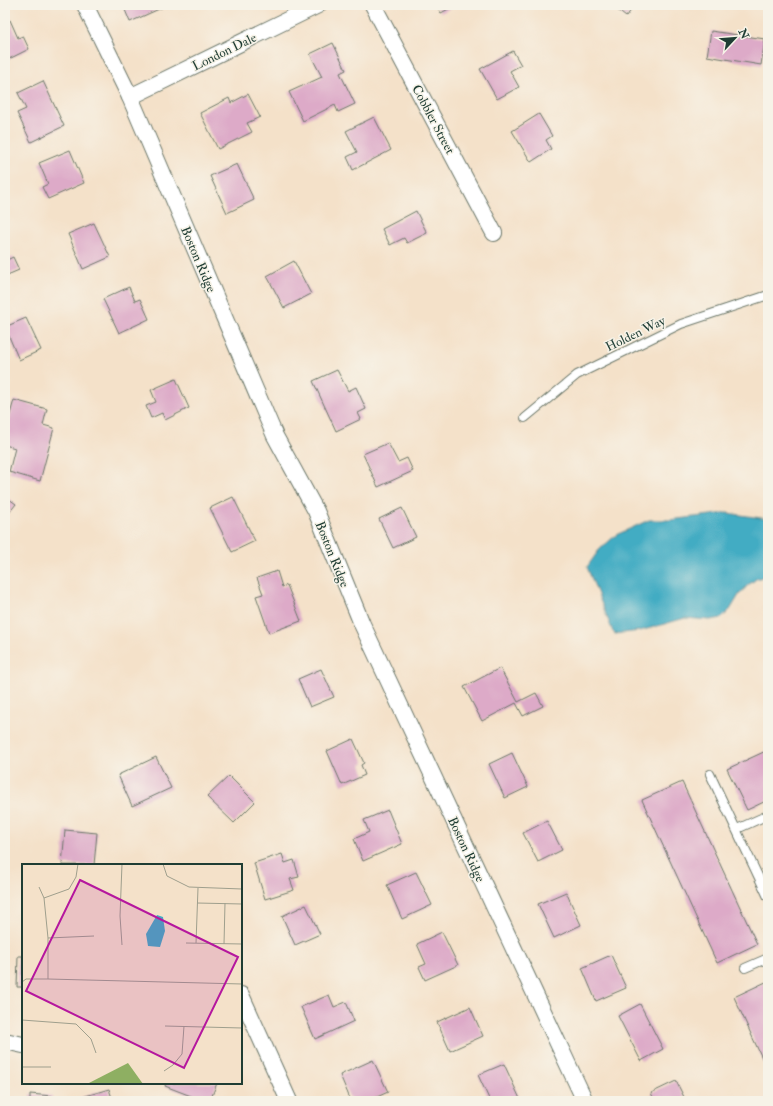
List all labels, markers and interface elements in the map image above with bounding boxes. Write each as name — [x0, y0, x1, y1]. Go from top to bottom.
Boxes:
north arrow — [715, 18, 755, 58]
text: N — [735, 26, 752, 42]
street label: London Dale — [190, 29, 260, 74]
street label: Cobbler Street — [408, 82, 458, 157]
street label: Boston Ridge — [177, 224, 219, 295]
street label: Holden Way — [603, 313, 669, 356]
street label: Boston Ridge — [312, 519, 353, 590]
street label: Boston Ridge — [444, 814, 488, 885]
inset map — [22, 864, 242, 1084]

